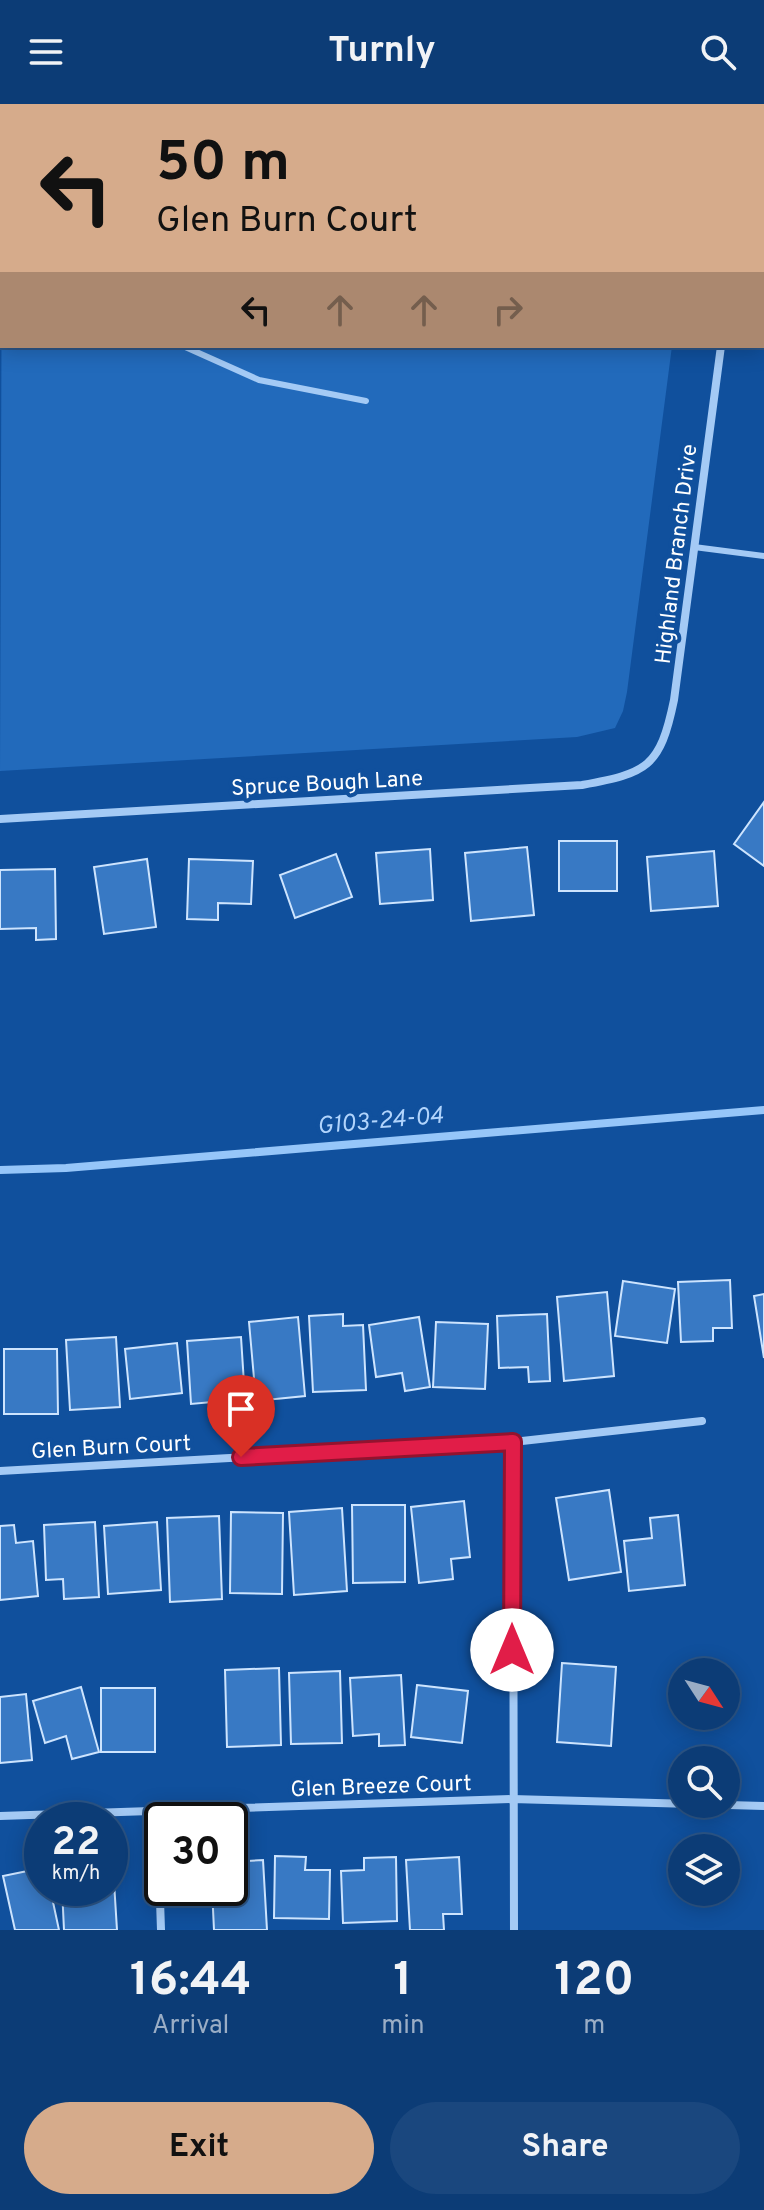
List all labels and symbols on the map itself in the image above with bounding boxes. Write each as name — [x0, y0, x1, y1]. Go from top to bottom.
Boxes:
street label: Highland Branch Drive — [651, 443, 704, 666]
street label: Spruce Bough Lane — [230, 766, 424, 803]
water label: G103-24-04 — [316, 1102, 445, 1142]
pin — [207, 1375, 275, 1457]
street label: Glen Burn Court — [31, 1431, 192, 1466]
position arrow — [470, 1608, 554, 1692]
north arrow — [668, 1658, 740, 1730]
street label: Glen Breeze Court — [290, 1771, 472, 1804]
speed limit sign: 30 — [144, 1802, 248, 1906]

